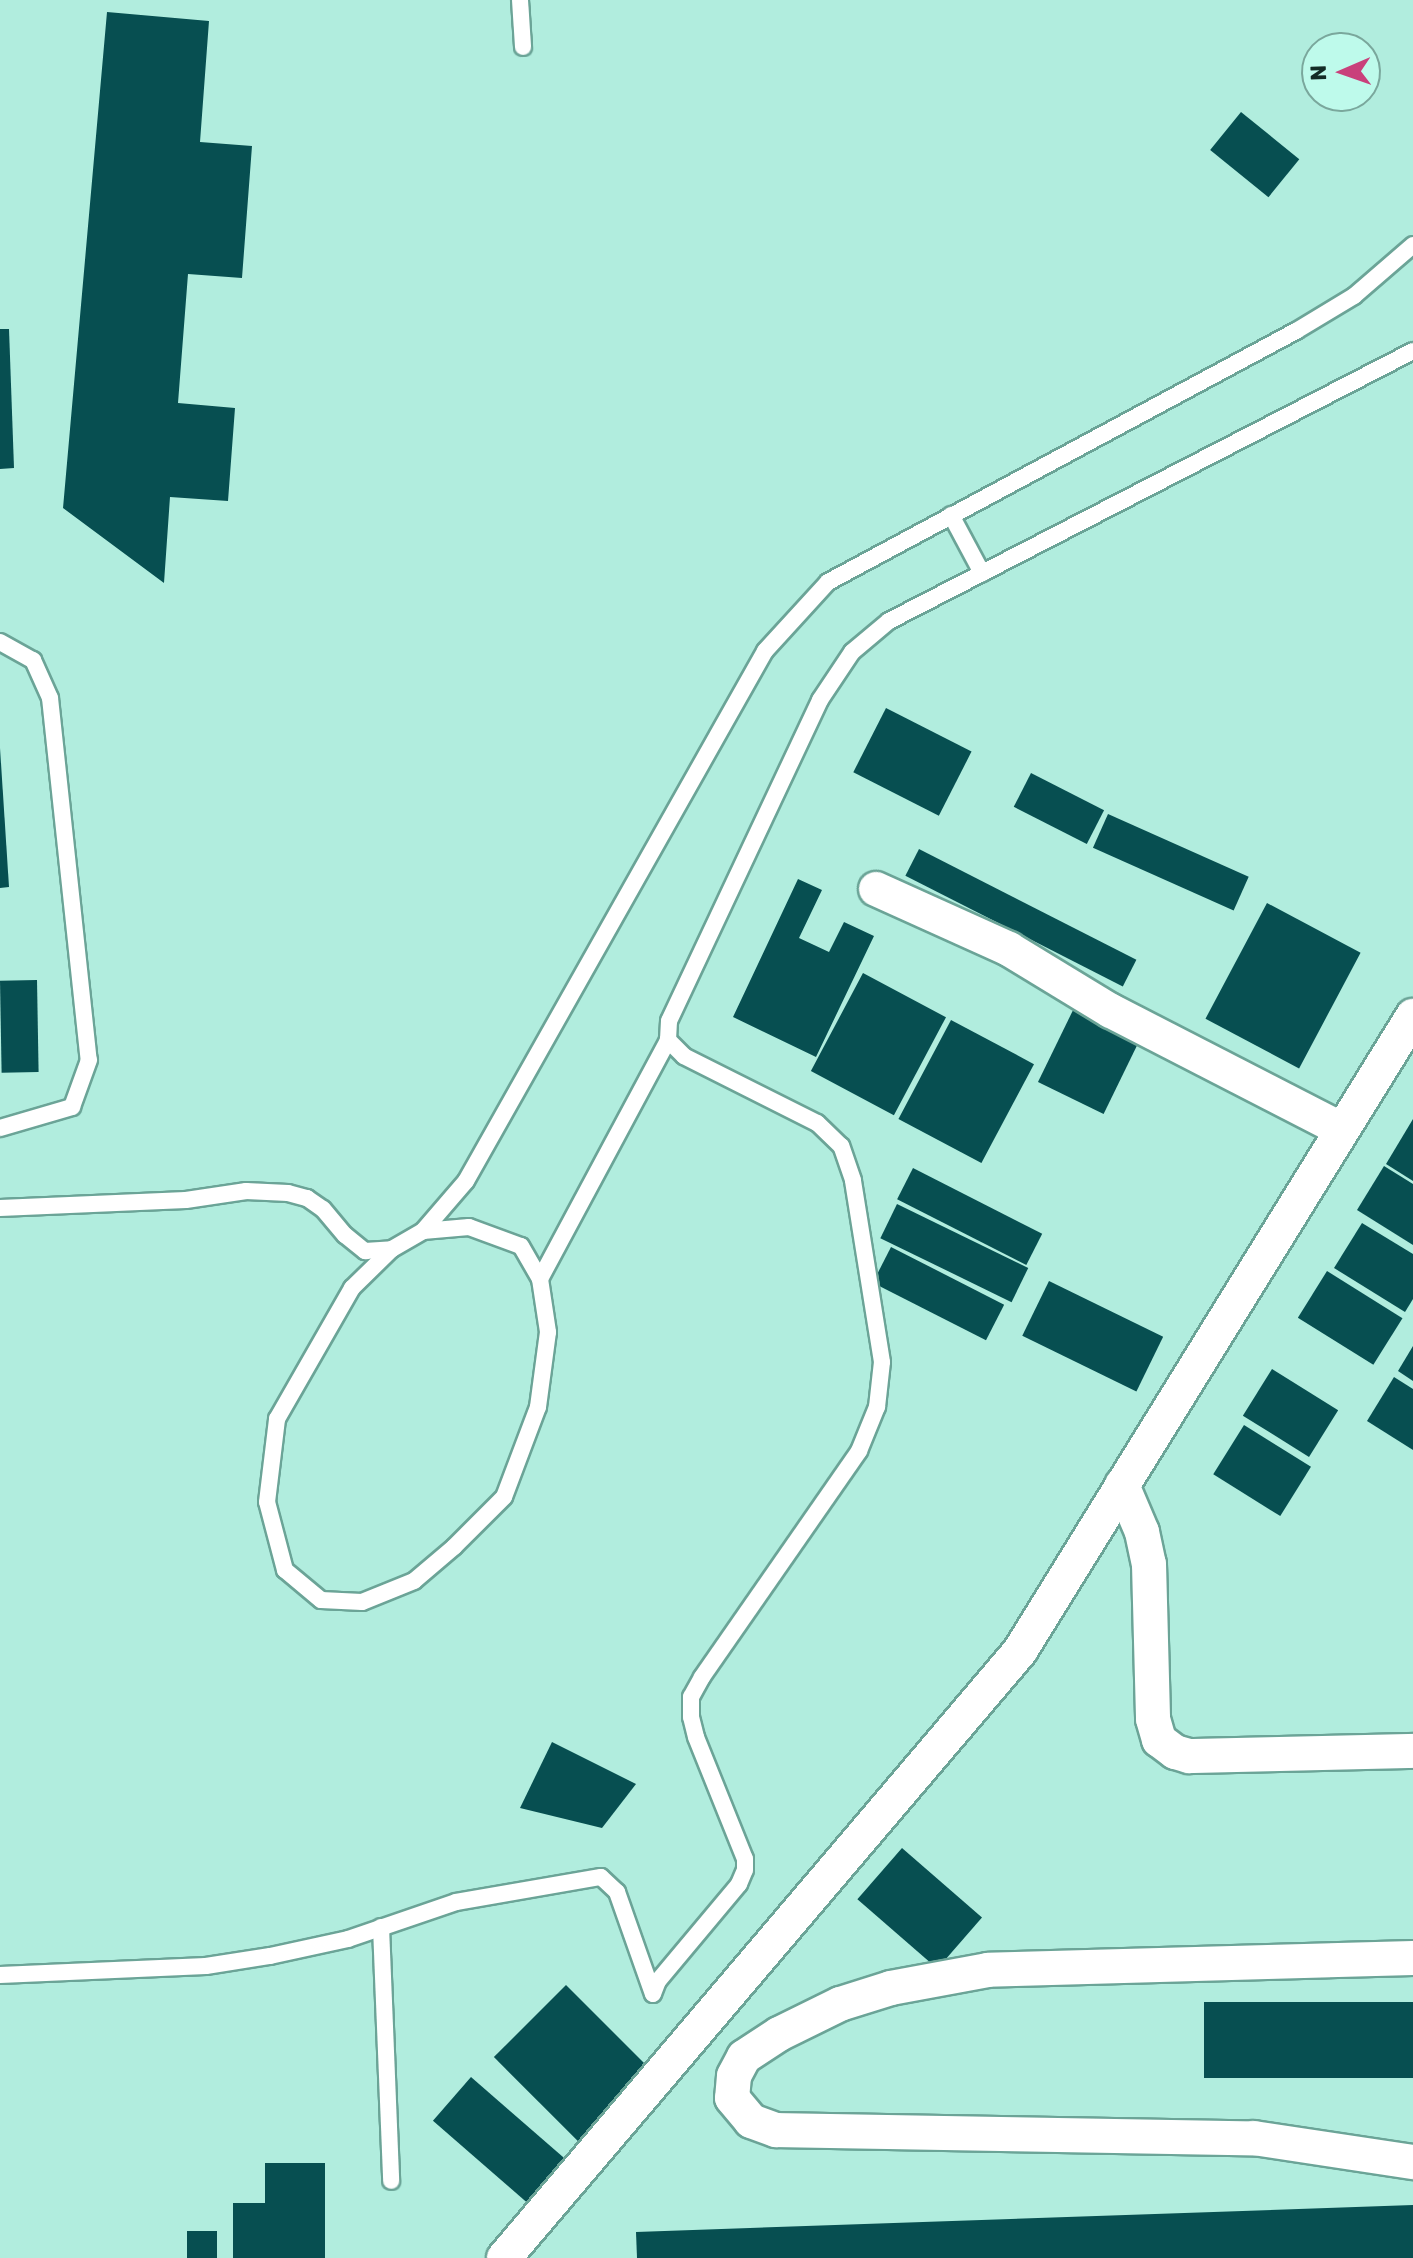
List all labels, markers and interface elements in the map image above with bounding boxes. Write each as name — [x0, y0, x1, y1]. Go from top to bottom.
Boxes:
north arrow — [1301, 32, 1381, 112]
text: N — [1305, 64, 1332, 81]

